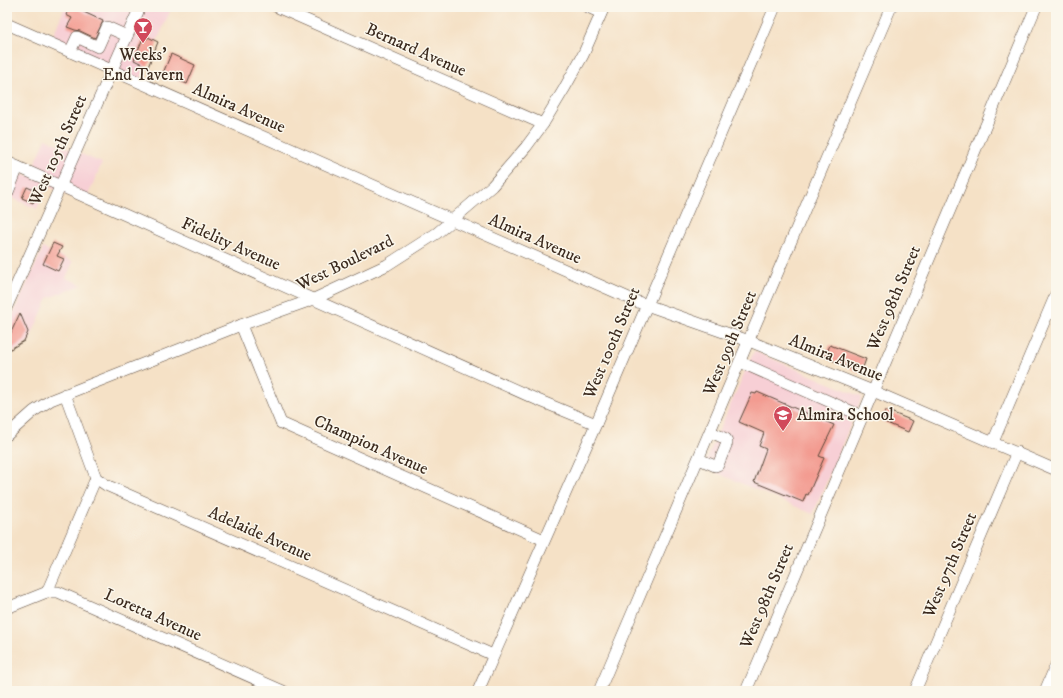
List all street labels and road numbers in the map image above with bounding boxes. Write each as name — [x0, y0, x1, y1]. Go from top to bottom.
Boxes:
street label: Bernard Avenue — [362, 18, 470, 82]
street label: Almira Avenue — [189, 78, 289, 138]
street label: West 105th Street — [23, 91, 92, 210]
street label: Almira Avenue — [485, 209, 585, 269]
street label: Fidelity Avenue — [178, 212, 284, 276]
street label: West Boulevard — [292, 230, 398, 296]
street label: West 98th Street — [862, 242, 926, 355]
street label: West 100th Street — [578, 283, 646, 403]
street label: West 99th Street — [698, 287, 762, 400]
street label: Almira Avenue — [786, 329, 886, 387]
street label: Champion Avenue — [310, 410, 432, 480]
street label: Adelaide Avenue — [205, 501, 315, 567]
street label: West 97th Street — [918, 509, 982, 622]
street label: West 98th Street — [735, 540, 799, 653]
street label: Loretta Avenue — [101, 584, 205, 646]

